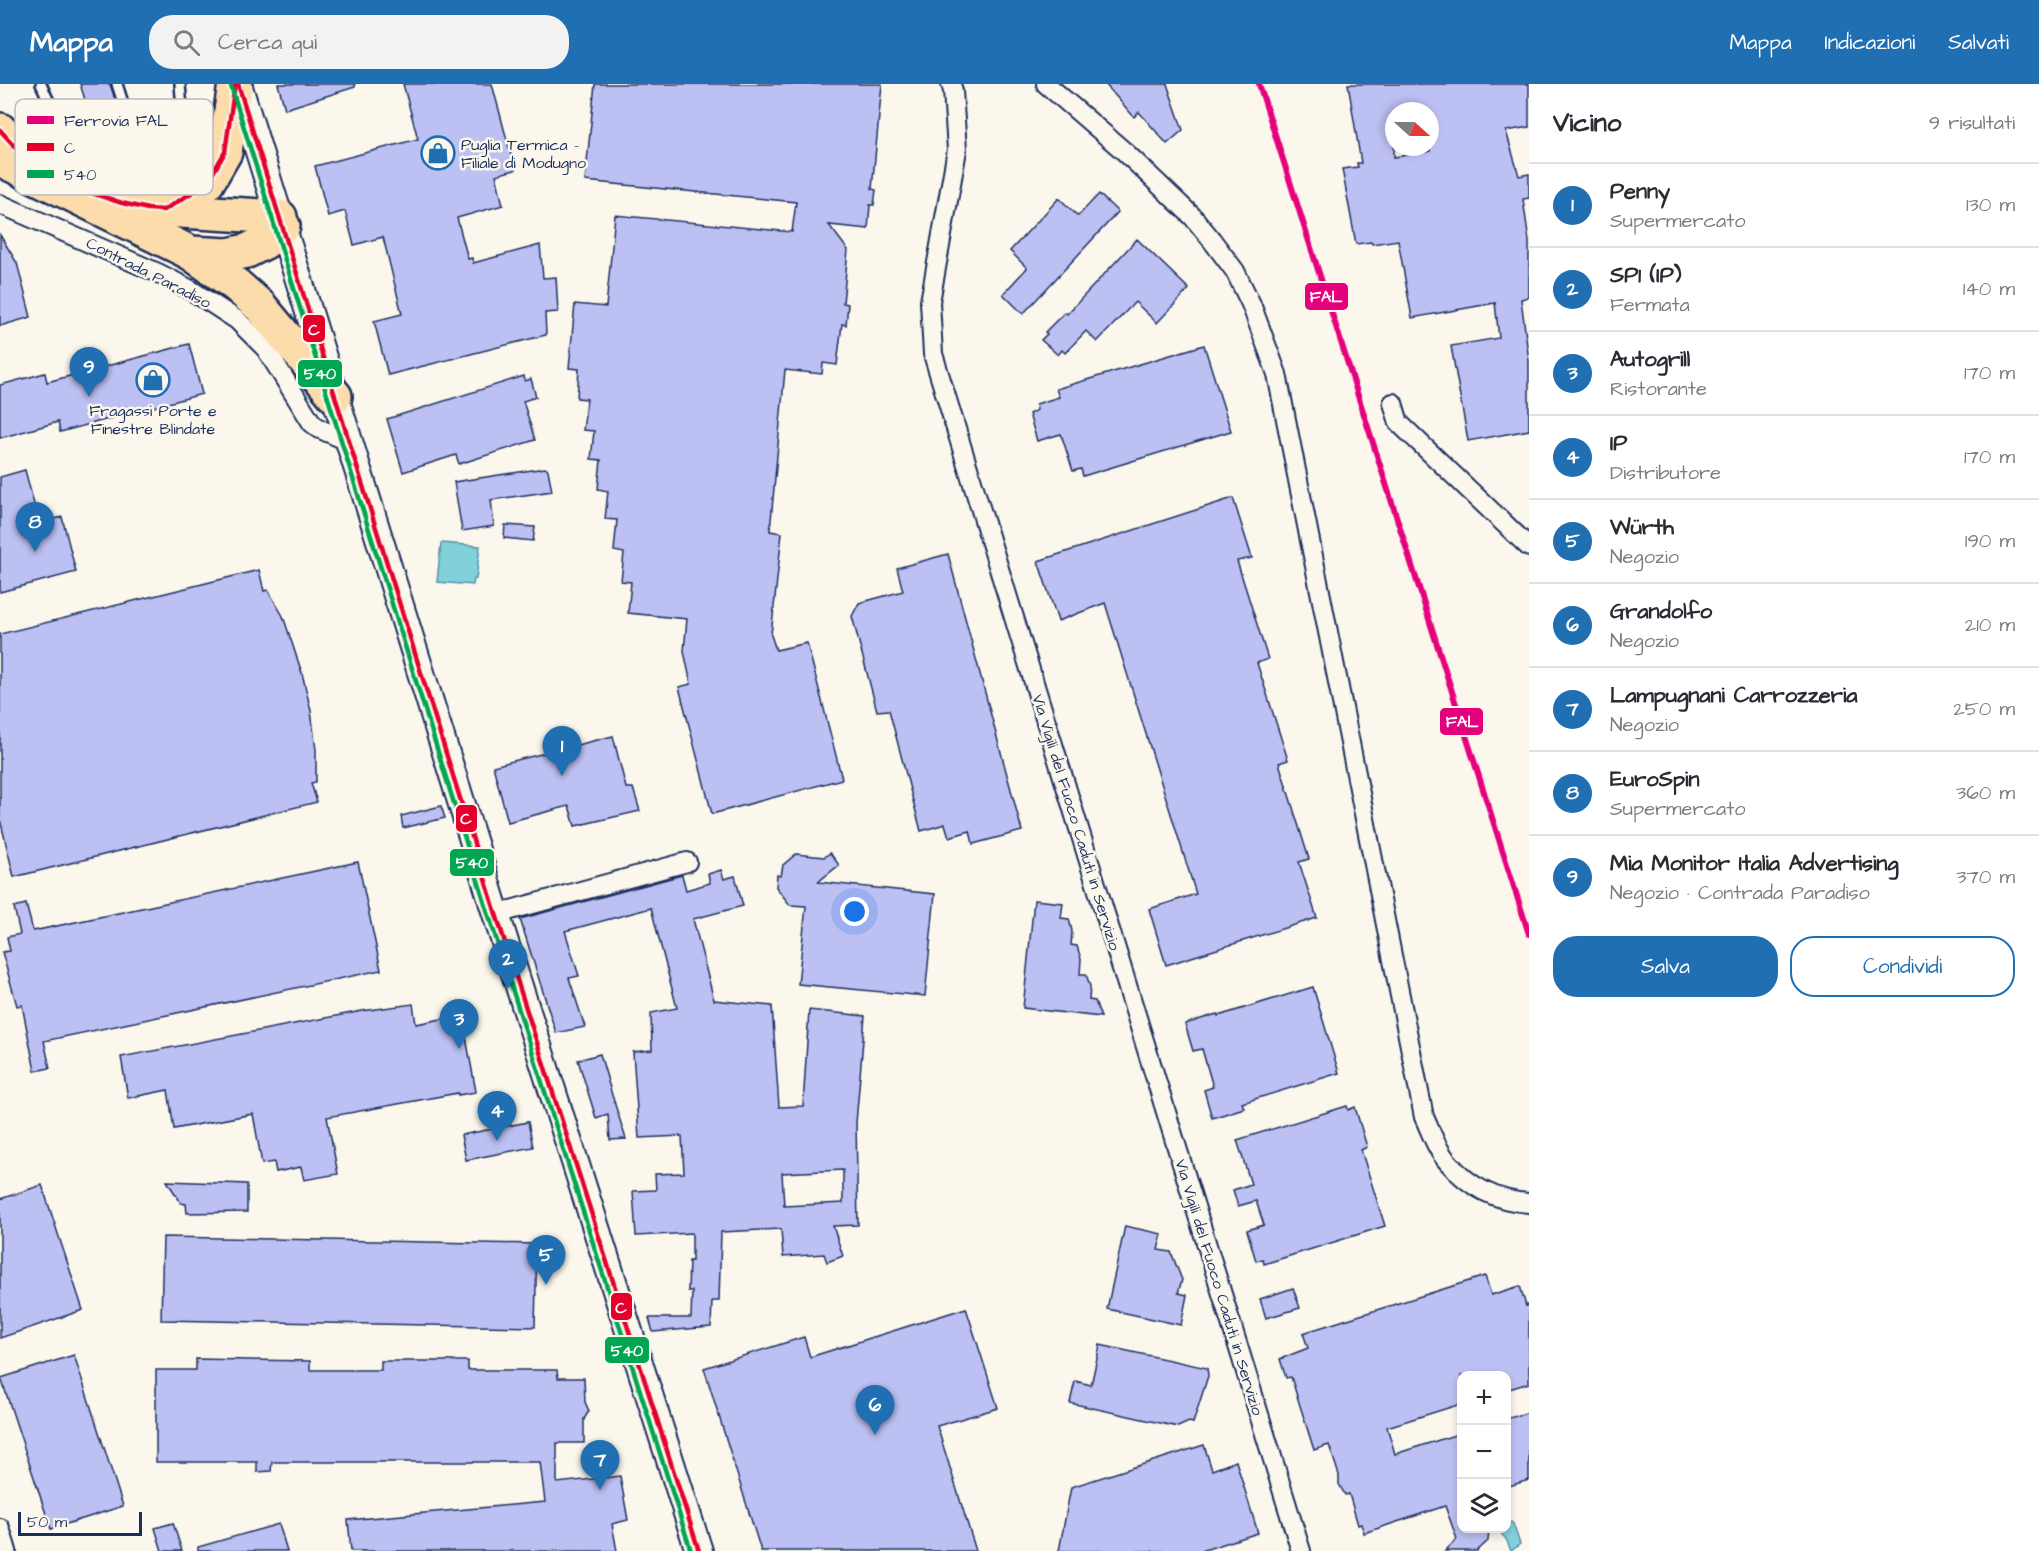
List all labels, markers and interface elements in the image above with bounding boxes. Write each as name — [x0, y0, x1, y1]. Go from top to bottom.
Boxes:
search box — [149, 15, 569, 69]
text: Mappa — [30, 23, 113, 62]
icon: search — [170, 26, 203, 59]
text: Cerca qui — [218, 27, 317, 58]
text: Mappa — [1729, 28, 1792, 57]
text: Indicazioni — [1825, 28, 1915, 57]
text: Salvati — [1948, 28, 2009, 57]
legend — [15, 99, 213, 195]
north arrow — [1385, 102, 1439, 156]
text: Vicino — [1553, 105, 1621, 141]
text: 9 risultati — [1929, 109, 2015, 137]
text: Ferrovia FAL — [64, 110, 168, 132]
place label: Puglia Termica - Filiale di Modugno — [461, 134, 586, 175]
shop icon: Puglia Termica - Filiale di Modugno — [420, 135, 456, 171]
text: C — [64, 137, 75, 159]
text: 540 — [64, 164, 96, 186]
text: Penny — [1610, 176, 1670, 207]
text: 1 — [1571, 191, 1574, 219]
text: 130 m — [1966, 191, 2015, 219]
text: Supermercato — [1610, 207, 1746, 235]
street label: Contrada Paradiso — [82, 232, 215, 314]
text: SP1 (IP) — [1610, 260, 1681, 291]
text: 2 — [1567, 275, 1578, 303]
text: 140 m — [1963, 275, 2015, 303]
line badge: FAL — [1304, 282, 1349, 311]
text: FAL — [1310, 286, 1343, 308]
text: Fermata — [1610, 291, 1690, 319]
line badge: C — [302, 314, 326, 343]
text: C — [308, 319, 320, 341]
text: Autogrill — [1610, 344, 1690, 375]
pin: 9 — [70, 348, 109, 397]
line badge: 540 — [297, 359, 343, 388]
text: 3 — [1567, 359, 1578, 387]
text: 170 m — [1964, 359, 2015, 387]
shop icon: Fragassi Porte e Finestre Blindate — [135, 362, 171, 398]
text: 540 — [304, 363, 336, 385]
text: Ristorante — [1610, 375, 1707, 403]
place label: Fragassi Porte e Finestre Blindate — [89, 400, 217, 440]
text: IP — [1610, 428, 1627, 459]
text: 4 — [1566, 443, 1579, 471]
text: 170 m — [1964, 443, 2015, 471]
text: Distributore — [1610, 459, 1721, 487]
pin: 8 — [15, 502, 54, 552]
text: Würth — [1610, 512, 1674, 543]
text: 5 — [1565, 527, 1580, 555]
text: 190 m — [1965, 527, 2015, 555]
text: Negozio — [1610, 543, 1679, 571]
text: Grandolfo — [1610, 596, 1712, 627]
text: 6 — [1566, 611, 1579, 639]
text: 210 m — [1965, 611, 2015, 639]
text: Negozio — [1610, 627, 1679, 655]
text: Lampugnani Carrozzeria — [1610, 680, 1857, 711]
street label: Via Vigili del Fuoco Caduti in Servizio — [1026, 692, 1126, 953]
text: 7 — [1566, 695, 1579, 723]
text: 250 m — [1953, 695, 2015, 723]
line badge: FAL — [1439, 707, 1484, 736]
text: FAL — [1446, 711, 1479, 733]
text: Negozio — [1610, 711, 1679, 739]
pin: 1 — [542, 726, 582, 776]
text: EuroSpin — [1610, 764, 1699, 795]
text: 8 — [1566, 779, 1579, 807]
text: 360 m — [1956, 779, 2015, 807]
text: Supermercato — [1610, 795, 1746, 823]
line badge: C — [455, 804, 478, 833]
text: C — [460, 808, 472, 830]
line badge: 540 — [449, 848, 495, 877]
text: Mia Monitor Italia Advertising — [1610, 848, 1899, 879]
text: 540 — [456, 852, 488, 874]
text: 9 — [1567, 863, 1578, 891]
text: 370 m — [1956, 863, 2015, 891]
text: Negozio · Contrada Paradiso — [1610, 879, 1870, 907]
your location — [840, 897, 869, 926]
button: Salva — [1553, 936, 1778, 997]
button: Condividi — [1790, 936, 2015, 997]
pin: 2 — [488, 940, 528, 989]
pin: 3 — [440, 1000, 478, 1049]
pin: 4 — [478, 1092, 516, 1141]
street label: Via Vigili del Fuoco Caduti in Servizio — [1169, 1157, 1269, 1418]
pin: 5 — [526, 1236, 566, 1285]
line badge: C — [610, 1292, 633, 1321]
text: C — [615, 1297, 627, 1319]
line badge: 540 — [604, 1336, 650, 1364]
text: 540 — [611, 1340, 643, 1362]
map controls — [1457, 1371, 1511, 1533]
button: + — [1457, 1371, 1511, 1425]
pin: 6 — [856, 1386, 894, 1435]
button: − — [1457, 1425, 1511, 1479]
pin: 7 — [580, 1440, 620, 1490]
button: layers — [1457, 1479, 1511, 1533]
scale bar — [18, 1509, 142, 1536]
text: 50 m — [27, 1511, 67, 1533]

